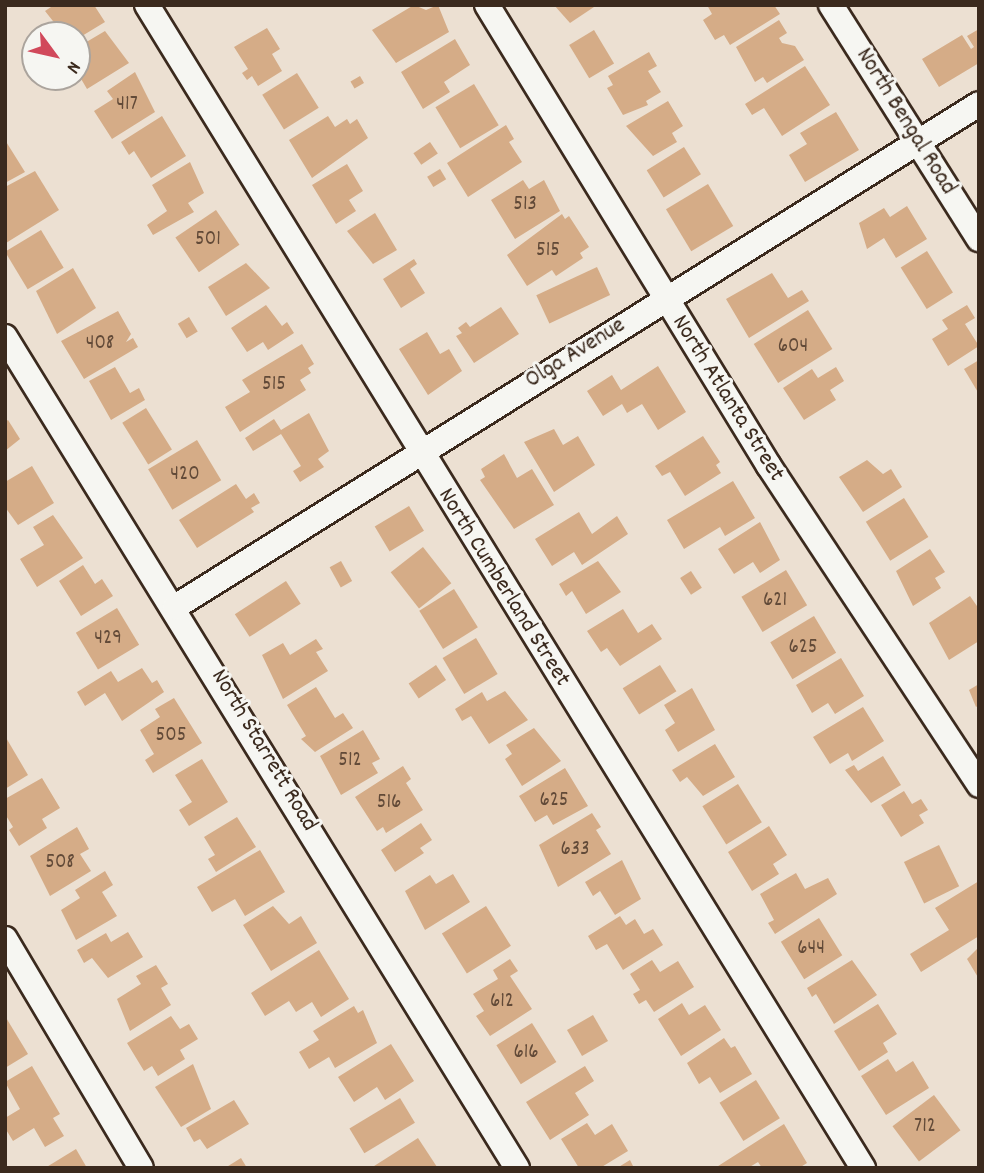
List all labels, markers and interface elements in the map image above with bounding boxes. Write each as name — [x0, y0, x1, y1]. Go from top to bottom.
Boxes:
north arrow — [21, 21, 91, 91]
street label: North Bengal Road — [848, 43, 962, 201]
text: N — [58, 55, 86, 78]
house number: 417 — [116, 92, 138, 118]
house number: 513 — [513, 192, 537, 218]
house number: 501 — [195, 227, 221, 253]
house number: 515 — [536, 238, 560, 264]
street label: North Atlanta Street — [664, 310, 790, 488]
street label: Olga Avenue — [521, 312, 631, 396]
house number: 408 — [86, 331, 114, 357]
house number: 604 — [778, 334, 808, 360]
house number: 515 — [262, 372, 286, 398]
house number: 420 — [170, 462, 200, 488]
street label: North Cumberland Street — [430, 483, 576, 693]
house number: 621 — [763, 588, 787, 614]
house number: 429 — [94, 626, 122, 652]
house number: 625 — [788, 635, 818, 661]
street label: North Starrett Road — [203, 665, 323, 837]
house number: 505 — [156, 723, 186, 749]
house number: 512 — [338, 748, 362, 774]
house number: 625 — [539, 788, 569, 814]
house number: 516 — [377, 790, 401, 816]
house number: 633 — [561, 837, 589, 863]
house number: 508 — [45, 850, 75, 876]
house number: 644 — [797, 936, 825, 962]
house number: 612 — [490, 989, 514, 1015]
house number: 616 — [513, 1040, 539, 1066]
house number: 712 — [914, 1114, 936, 1140]

